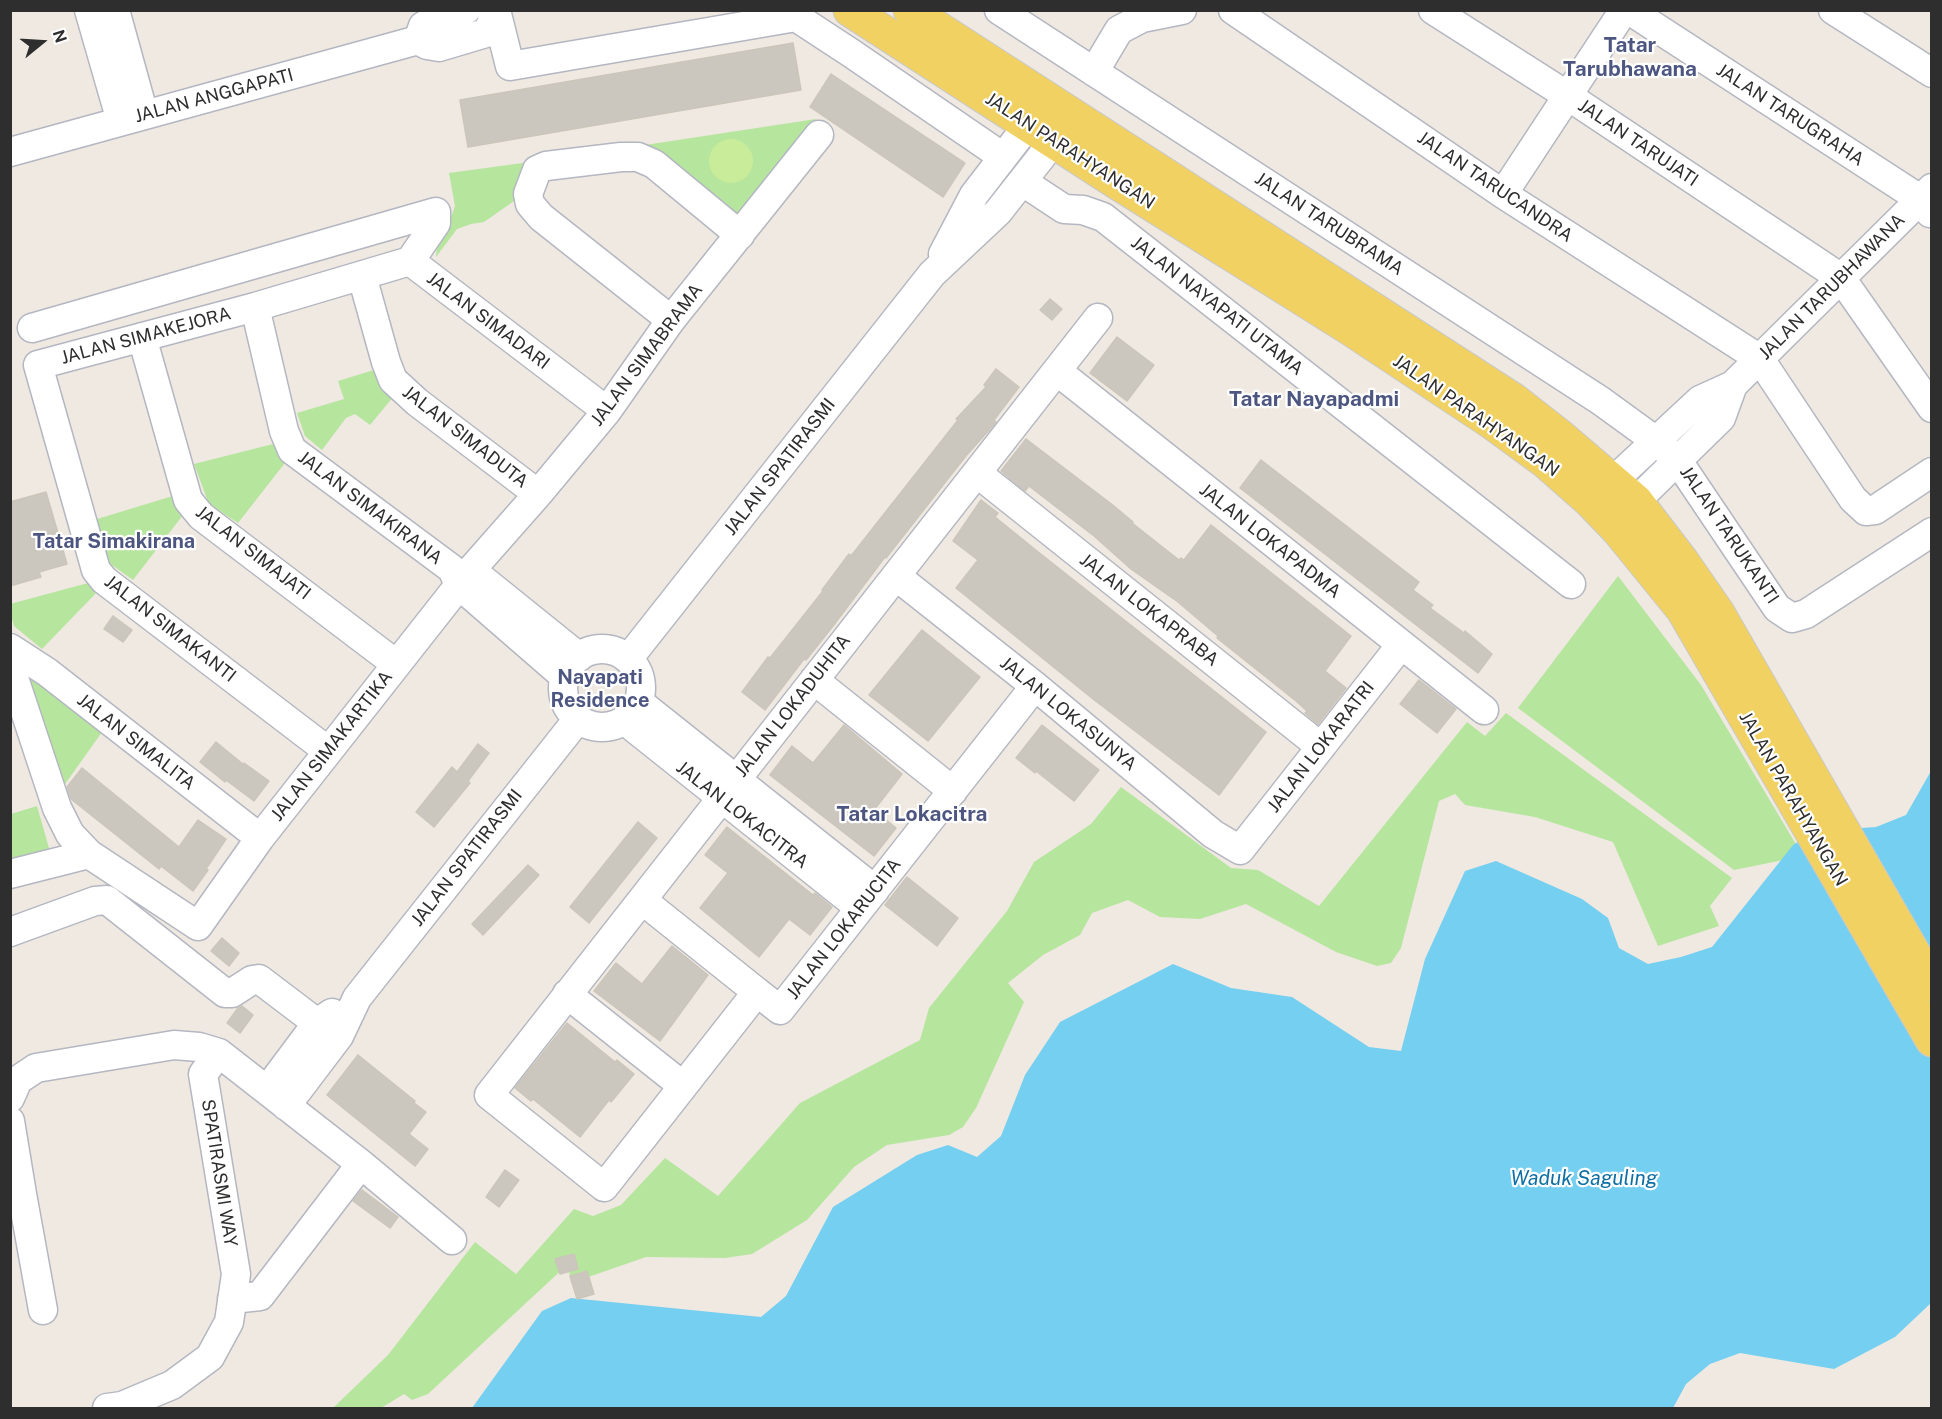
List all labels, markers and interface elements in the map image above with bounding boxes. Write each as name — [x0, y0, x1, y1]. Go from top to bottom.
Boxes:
north arrow — [12, 12, 72, 72]
text: N — [49, 27, 71, 45]
district label: Tatar Tarubhawana — [1563, 33, 1697, 83]
street label: JALAN TARUGRAHA — [1712, 59, 1868, 171]
street label: JALAN ANGGAPATI — [132, 64, 296, 128]
street label: JALAN PARAHYANGAN — [981, 88, 1159, 214]
street label: JALAN TARUJATI — [1574, 95, 1702, 191]
street label: JALAN TARUCANDRA — [1413, 127, 1577, 247]
street label: JALAN TARUBRAMA — [1251, 168, 1407, 280]
street label: JALAN TARUBHAWANA — [1754, 209, 1910, 365]
street label: JALAN NAYAPATI UTAMA — [1127, 232, 1307, 380]
street label: JALAN SIMADARI — [422, 268, 554, 374]
street label: JALAN SIMABRAMA — [587, 280, 707, 430]
street label: JALAN SIMAKEJORA — [59, 303, 233, 369]
street label: JALAN PARAHYANGAN — [1389, 350, 1563, 482]
street label: JALAN SIMADUTA — [398, 381, 532, 493]
district label: Tatar Nayapadmi — [1229, 387, 1399, 413]
street label: JALAN SPATIRASMI — [720, 394, 840, 540]
street label: JALAN SIMAKIRANA — [294, 447, 446, 569]
street label: JALAN TARUKANTI — [1675, 462, 1783, 608]
street label: JALAN LOKAPADMA — [1195, 479, 1345, 603]
street label: JALAN SIMAJATI — [191, 501, 315, 605]
district label: Tatar Simakirana — [33, 530, 195, 554]
street label: JALAN LOKAPRABA — [1075, 549, 1223, 671]
street label: JALAN SIMAKANTI — [100, 571, 240, 687]
street label: JALAN LOKADUHITA — [731, 630, 855, 782]
street label: JALAN LOKASUNYA — [995, 652, 1141, 776]
district label: Nayapati Residence — [551, 666, 649, 713]
street label: JALAN SIMAKARTIKA — [267, 667, 397, 825]
street label: JALAN LOKARATRI — [1263, 677, 1379, 817]
street label: JALAN SIMALITA — [73, 689, 199, 795]
street label: JALAN PARAHYANGAN — [1734, 708, 1852, 890]
street label: JALAN LOKACITRA — [672, 757, 812, 873]
street label: JALAN SPATIRASMI — [407, 785, 527, 931]
district label: Tatar Lokacitra — [837, 802, 987, 828]
street label: JALAN LOKARUCITA — [782, 854, 906, 1004]
street label: SPATIRASMI WAY — [197, 1098, 241, 1248]
water label: Waduk Saguling — [1510, 1167, 1658, 1191]

